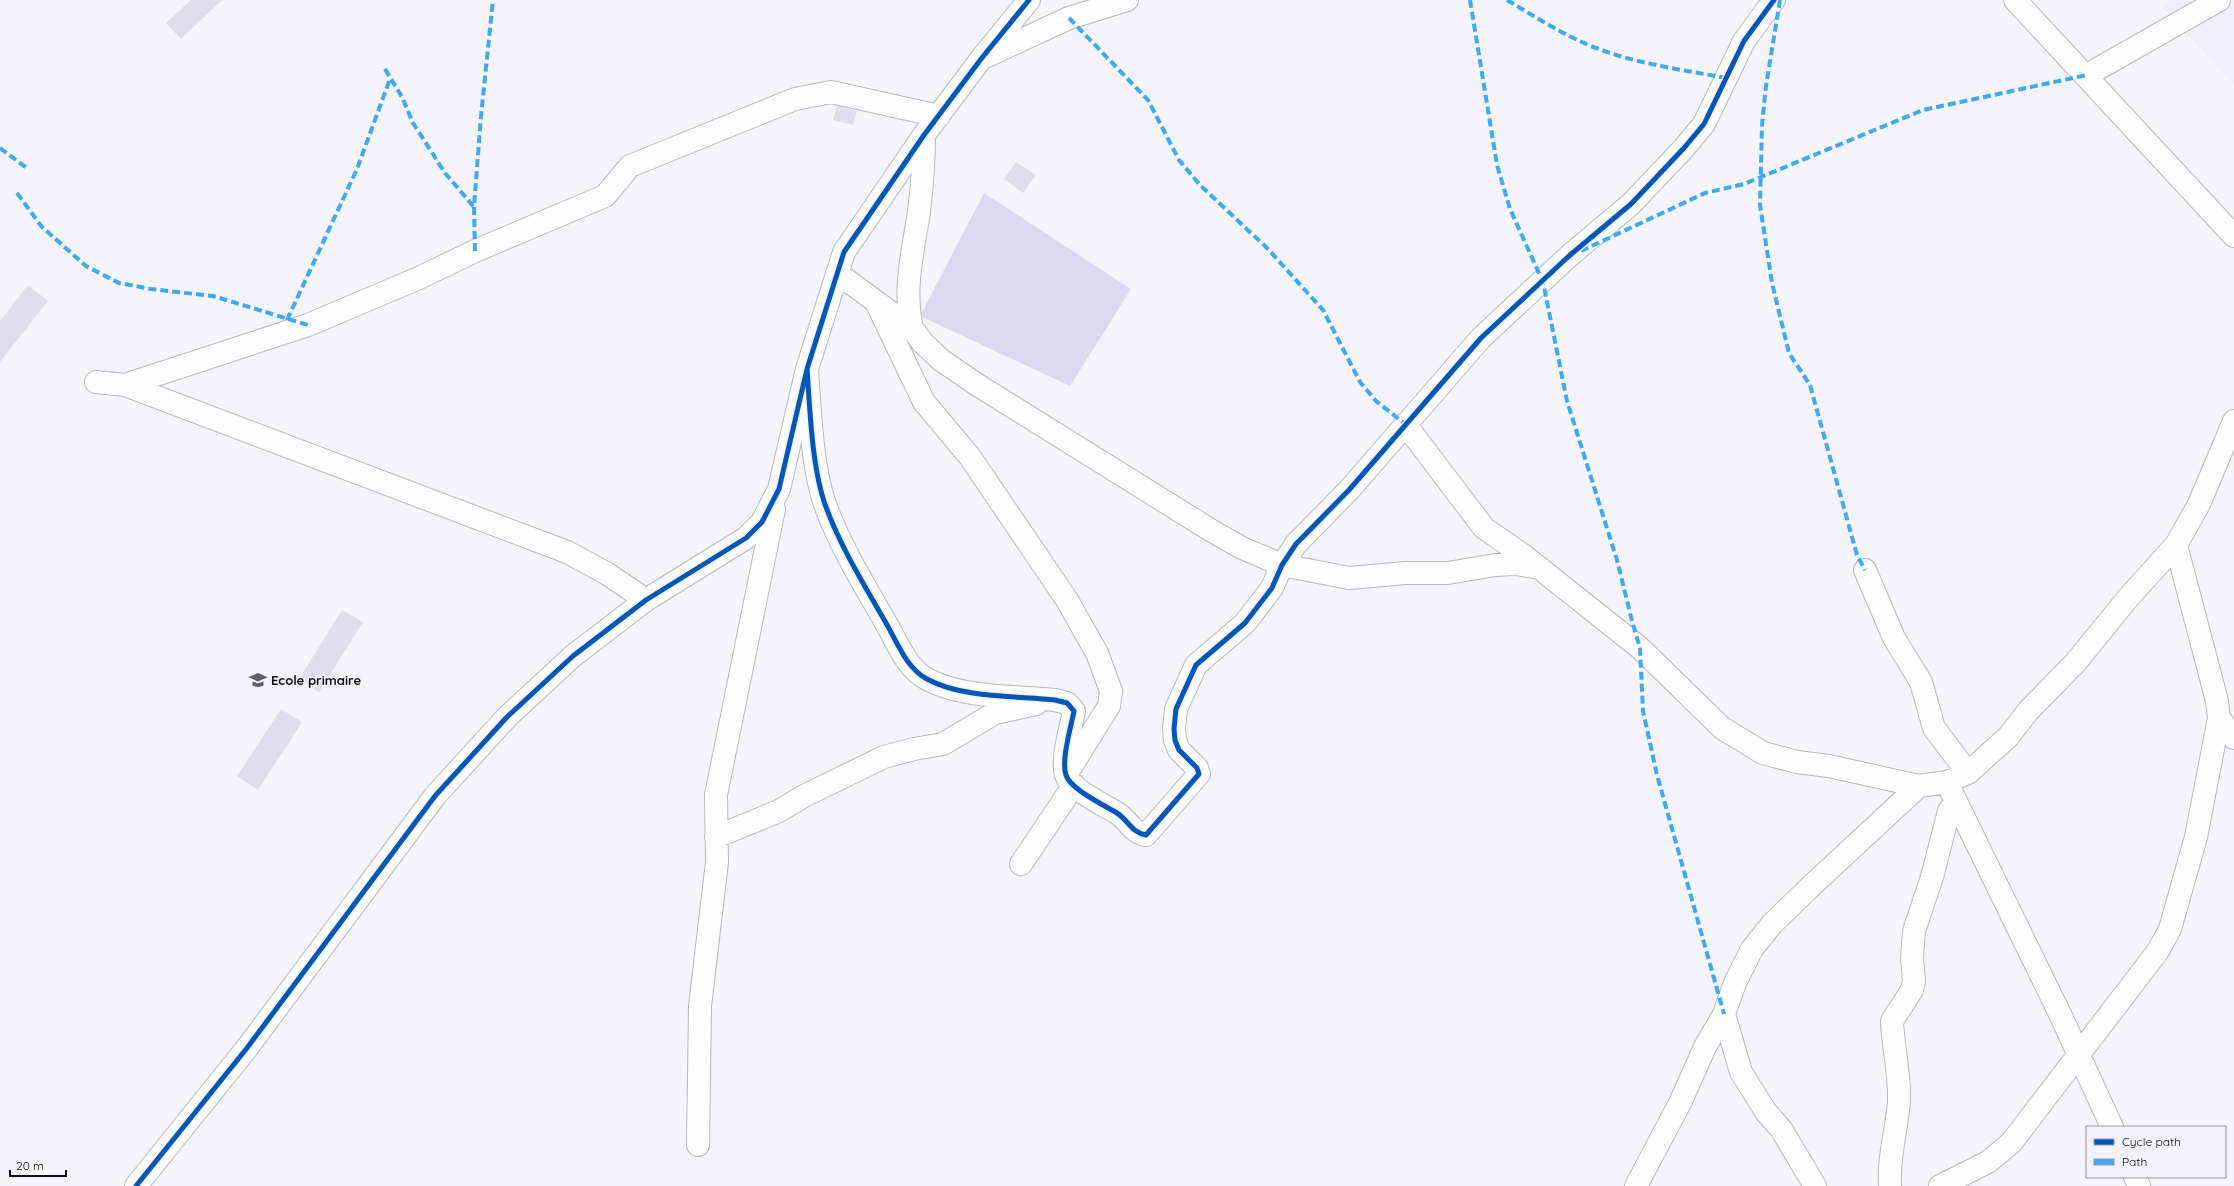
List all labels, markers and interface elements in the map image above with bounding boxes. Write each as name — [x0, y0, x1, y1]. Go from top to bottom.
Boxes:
school or university icon: Ecole primaire — [248, 670, 268, 690]
place label: Ecole primaire — [271, 672, 361, 688]
legend — [2086, 1126, 2226, 1178]
text: Cycle path — [2122, 1134, 2181, 1149]
scale bar — [10, 1152, 66, 1178]
text: Path — [2122, 1154, 2147, 1169]
text: 20 m — [16, 1158, 44, 1173]

